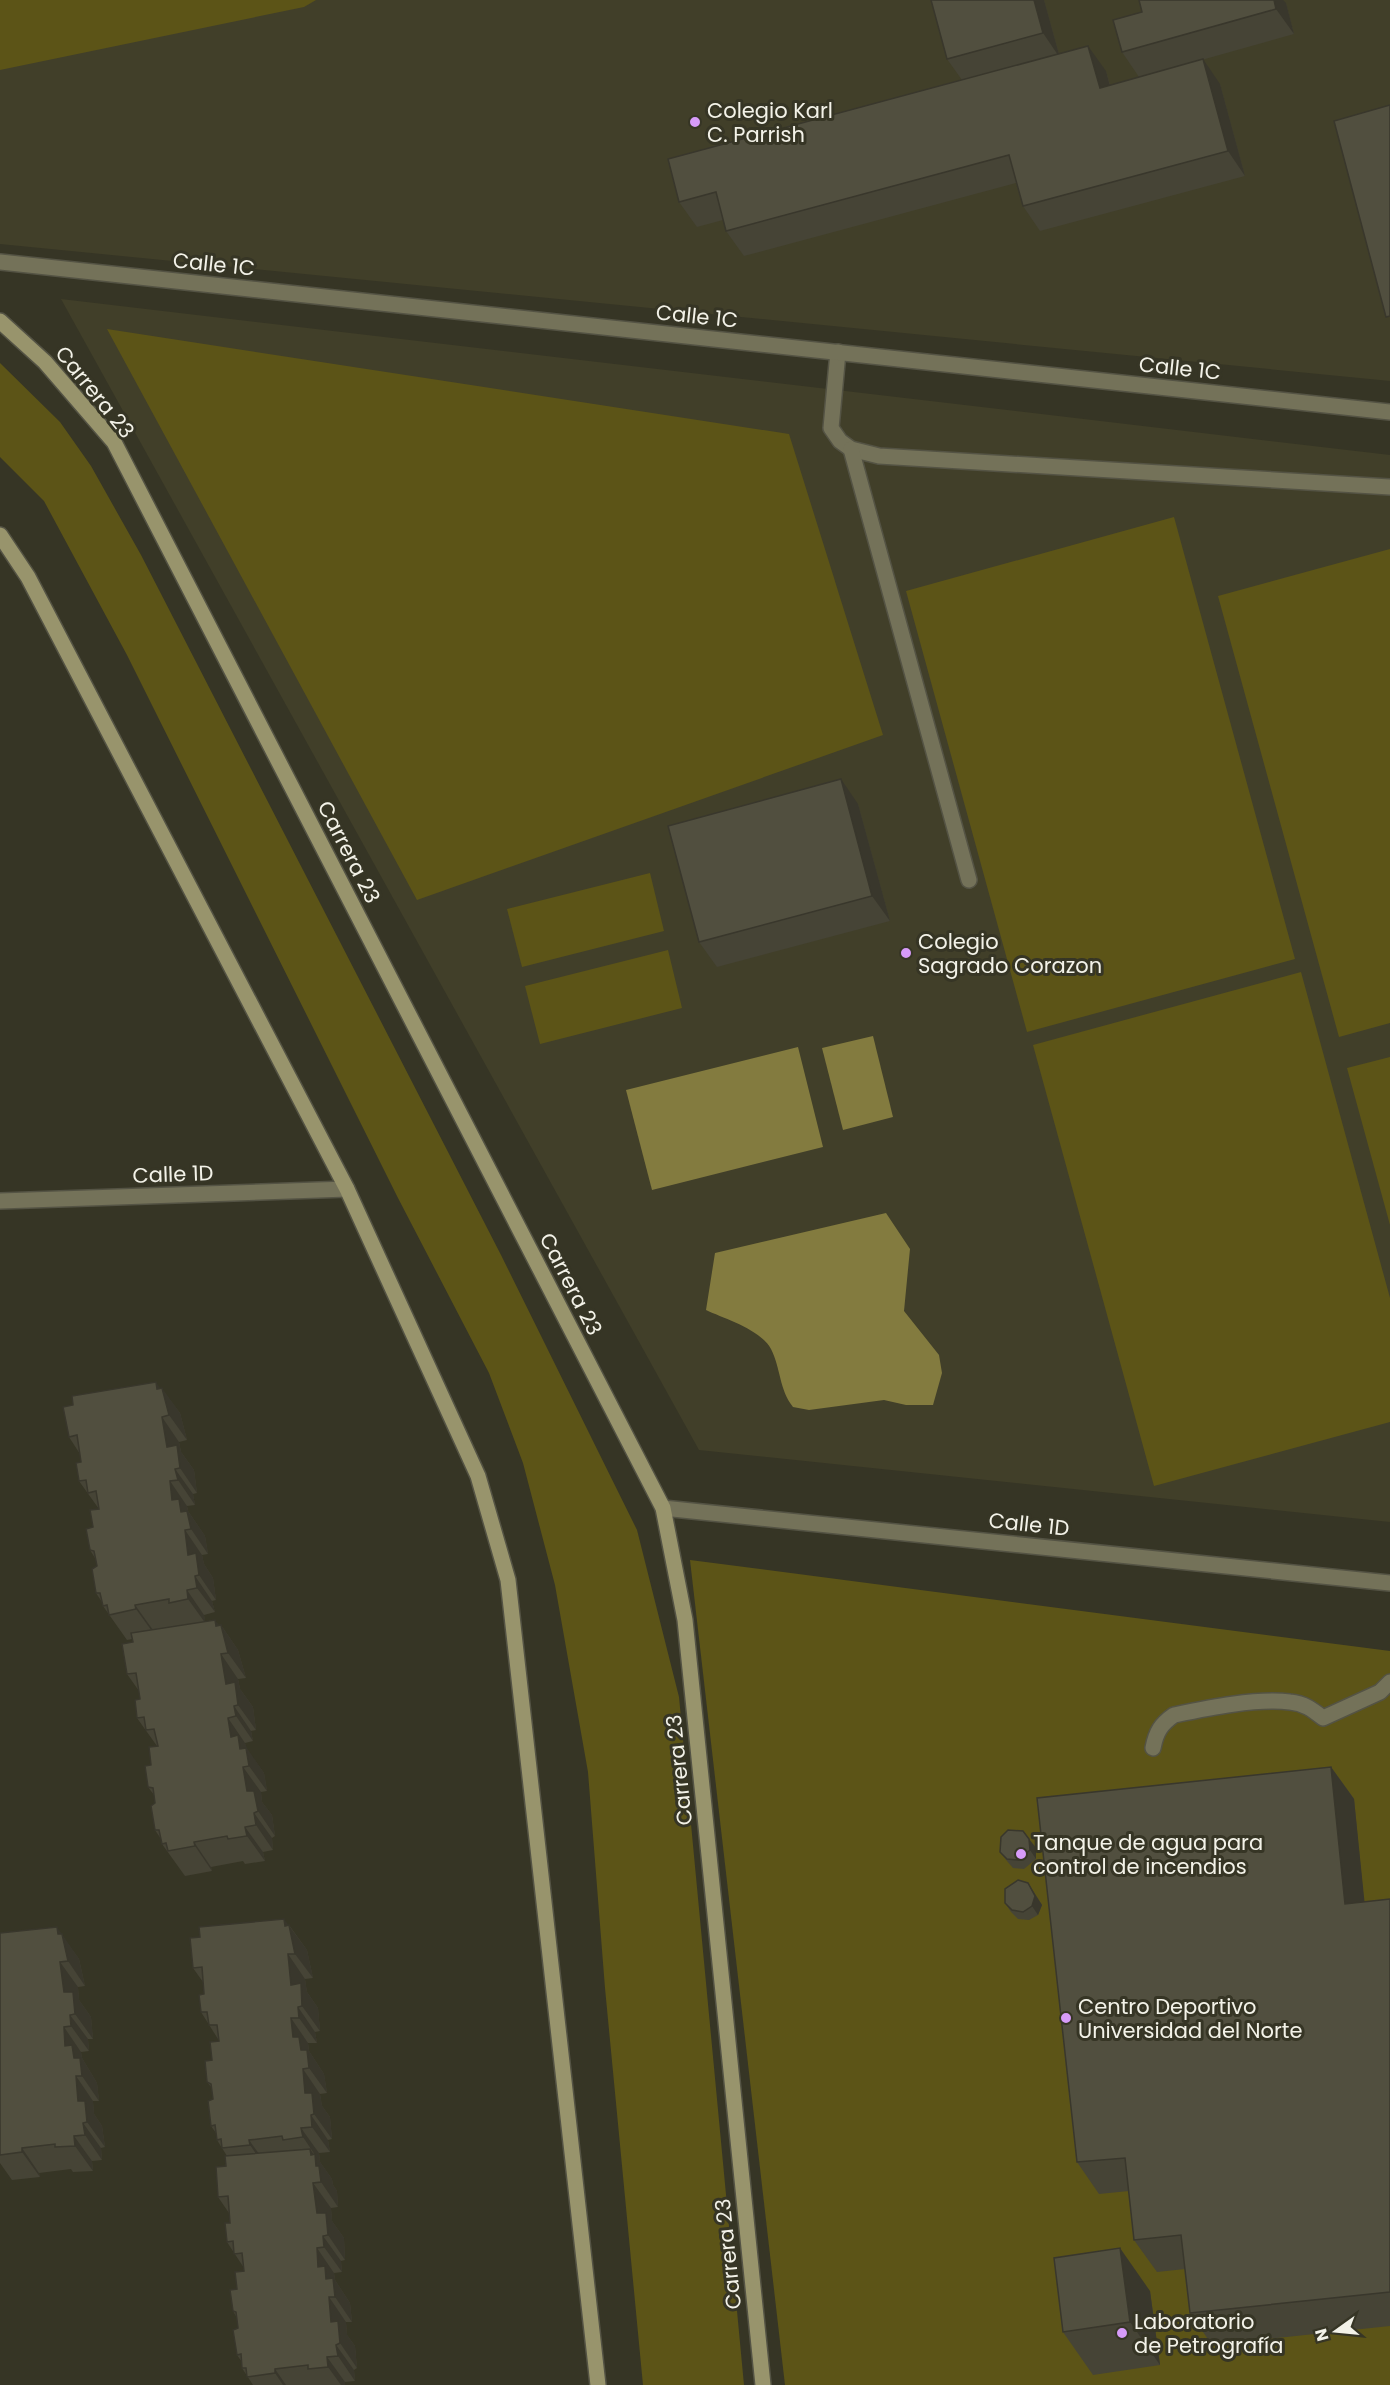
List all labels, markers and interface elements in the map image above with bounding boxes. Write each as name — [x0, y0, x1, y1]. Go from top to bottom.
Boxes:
place label: Colegio Karl C. Parrish — [707, 96, 833, 149]
marker: Colegio Karl C. Parrish — [688, 115, 702, 129]
street label: Calle 1C — [172, 245, 256, 283]
street label: Calle 1C — [655, 297, 739, 335]
street label: Carrera 23 — [49, 340, 141, 444]
street label: Calle 1C — [1138, 349, 1222, 387]
street label: Carrera 23 — [311, 796, 387, 908]
place label: Colegio Sagrado Corazon — [918, 927, 1102, 980]
marker: Colegio Sagrado Corazon — [899, 946, 913, 960]
street label: Calle 1D — [132, 1158, 214, 1190]
street label: Carrera 23 — [533, 1228, 609, 1340]
street label: Calle 1D — [987, 1505, 1071, 1543]
street label: Carrera 23 — [659, 1713, 699, 1827]
place label: Tanque de agua para control de incendios — [1033, 1828, 1263, 1881]
marker: Tanque de agua para control de incendios — [1014, 1847, 1028, 1861]
place label: Centro Deportivo Universidad del Norte — [1078, 1992, 1302, 2045]
marker: Centro Deportivo Universidad del Norte — [1059, 2011, 1073, 2025]
street label: Carrera 23 — [708, 2197, 748, 2311]
north arrow — [1306, 2301, 1366, 2361]
place label: Laboratorio de Petrografía — [1134, 2307, 1283, 2360]
marker: Laboratorio de Petrografía — [1115, 2326, 1129, 2340]
text: N — [1309, 2326, 1335, 2344]

